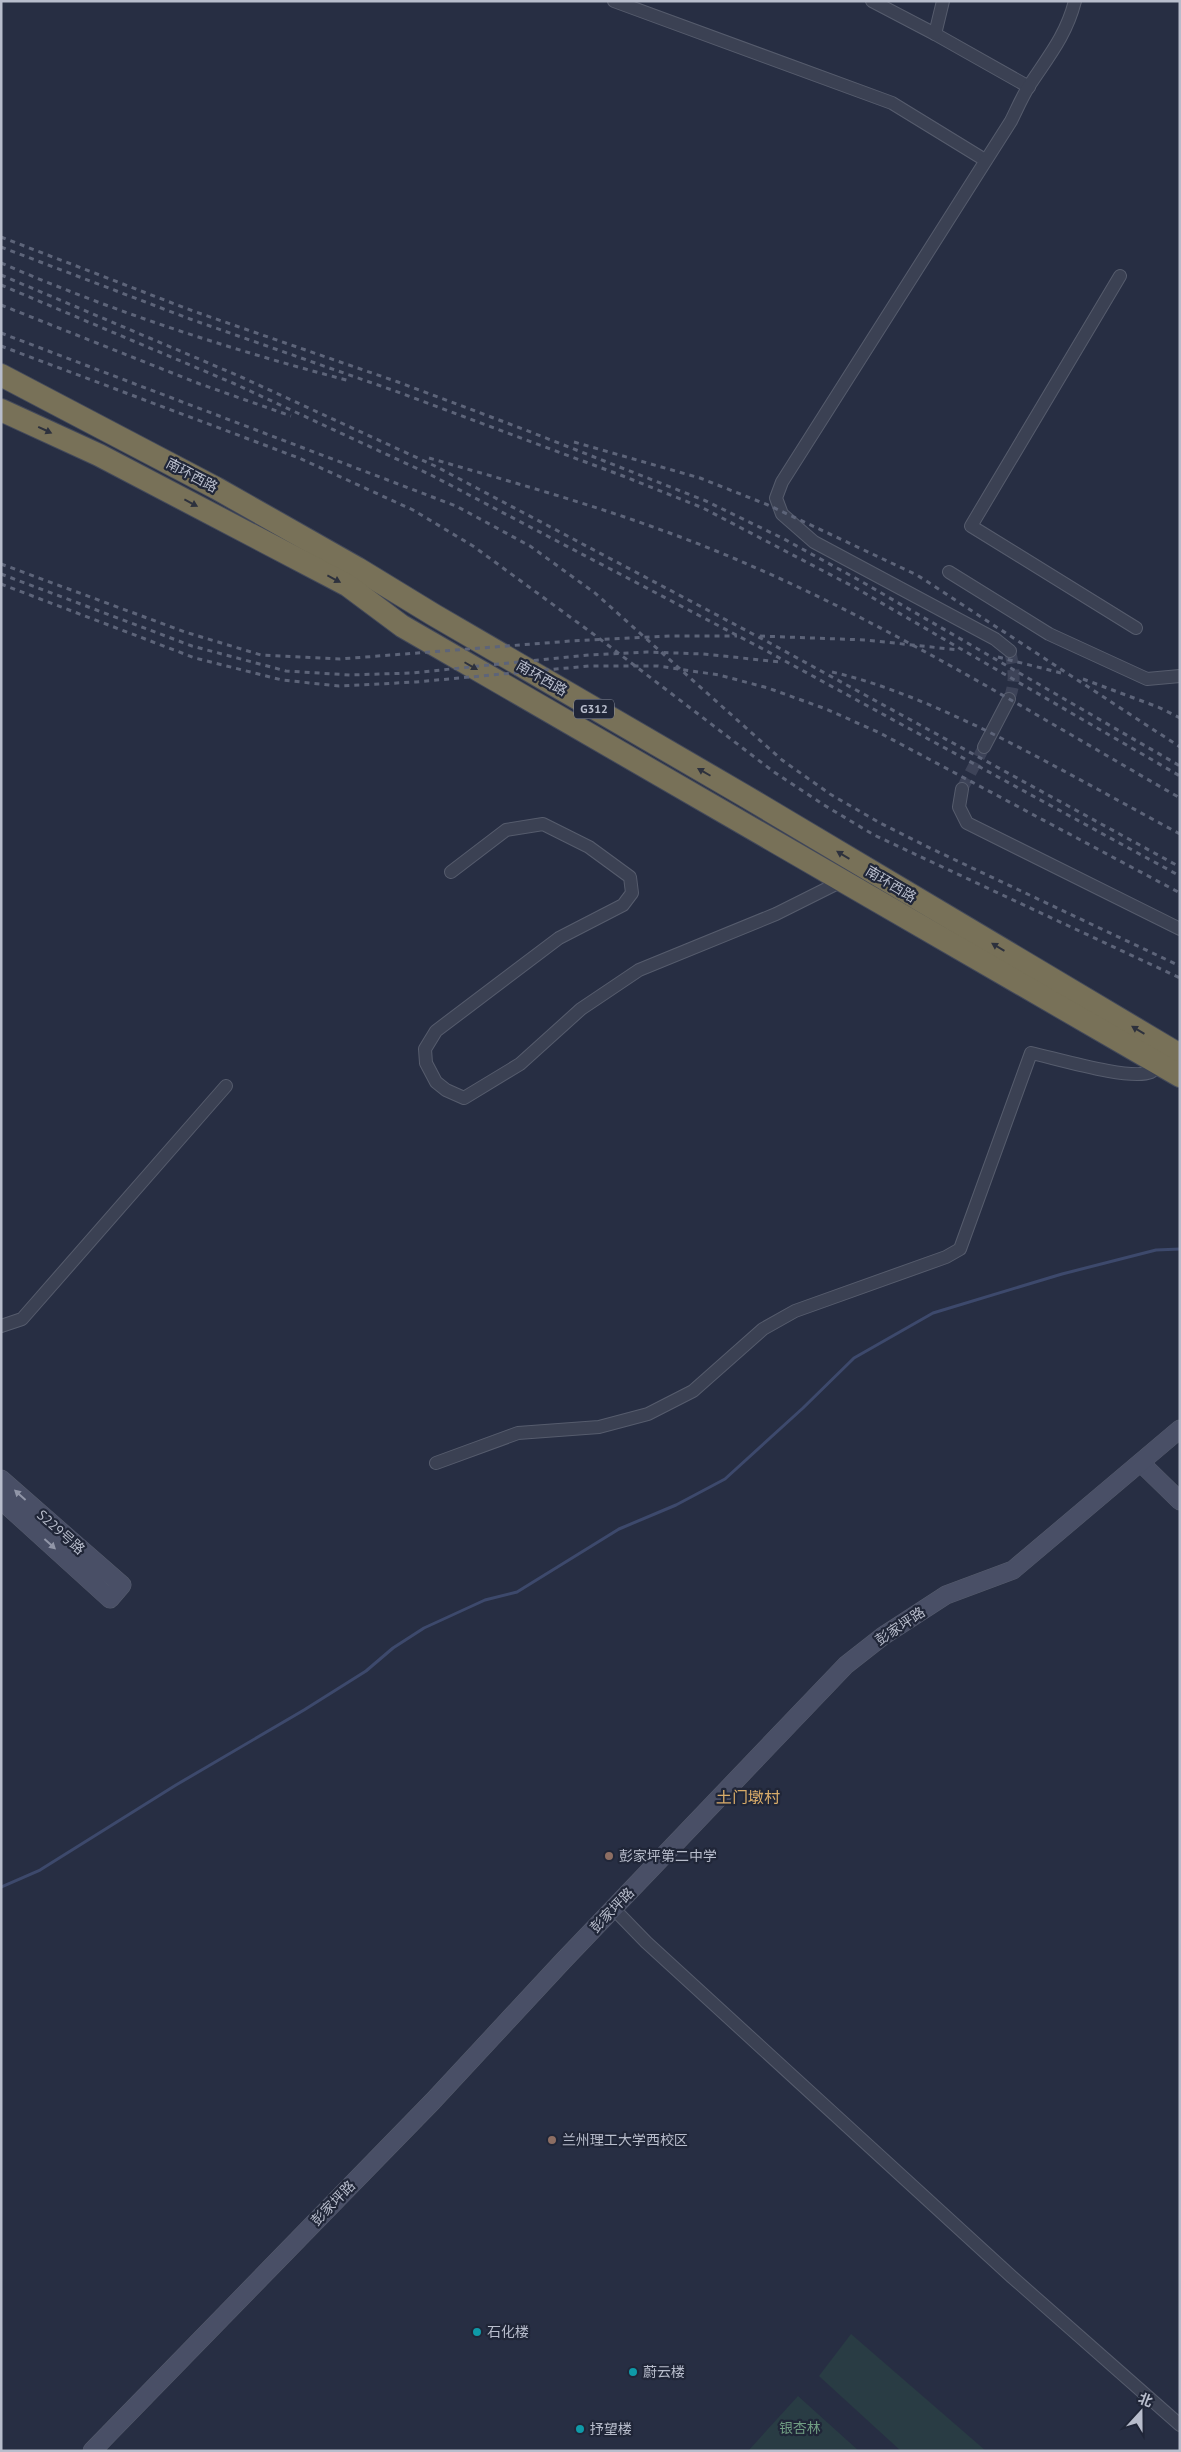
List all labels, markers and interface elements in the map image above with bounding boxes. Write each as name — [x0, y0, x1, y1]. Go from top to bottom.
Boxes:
one-way arrow — [38, 426, 53, 435]
street label: 南环西路 — [163, 454, 221, 496]
one-way arrow — [184, 499, 198, 507]
one-way arrow — [327, 575, 342, 583]
street label: 南环西路 — [513, 656, 571, 700]
one-way arrow — [465, 661, 478, 670]
road number: G312 — [574, 700, 614, 719]
one-way arrow — [697, 768, 710, 777]
one-way arrow — [836, 851, 851, 859]
street label: 南环西路 — [862, 862, 920, 906]
one-way arrow — [992, 943, 1005, 952]
one-way arrow — [1131, 1026, 1144, 1035]
one-way arrow — [14, 1489, 26, 1501]
street label: S229号路 — [33, 1506, 89, 1558]
one-way arrow — [44, 1538, 56, 1550]
street label: 彭家坪路 — [872, 1603, 928, 1649]
district label: 土门墩村 — [716, 1787, 780, 1807]
place label: 彭家坪第二中学 — [619, 1847, 717, 1865]
marker: 彭家坪第二中学 — [603, 1850, 615, 1862]
street label: 彭家坪路 — [586, 1884, 638, 1936]
place label: 兰州理工大学西校区 — [562, 2131, 688, 2149]
marker: 兰州理工大学西校区 — [546, 2134, 558, 2146]
street label: 彭家坪路 — [307, 2177, 359, 2229]
place label: 石化楼 — [487, 2323, 529, 2341]
marker: 石化楼 — [471, 2326, 483, 2338]
place label: 蔚云楼 — [643, 2363, 685, 2381]
marker: 蔚云楼 — [627, 2366, 639, 2378]
north arrow — [1116, 2387, 1166, 2437]
text: 北 — [1136, 2389, 1155, 2411]
park label: 银杏林 — [779, 2419, 821, 2437]
place label: 抒望楼 — [590, 2420, 632, 2438]
marker: 抒望楼 — [574, 2423, 586, 2435]

